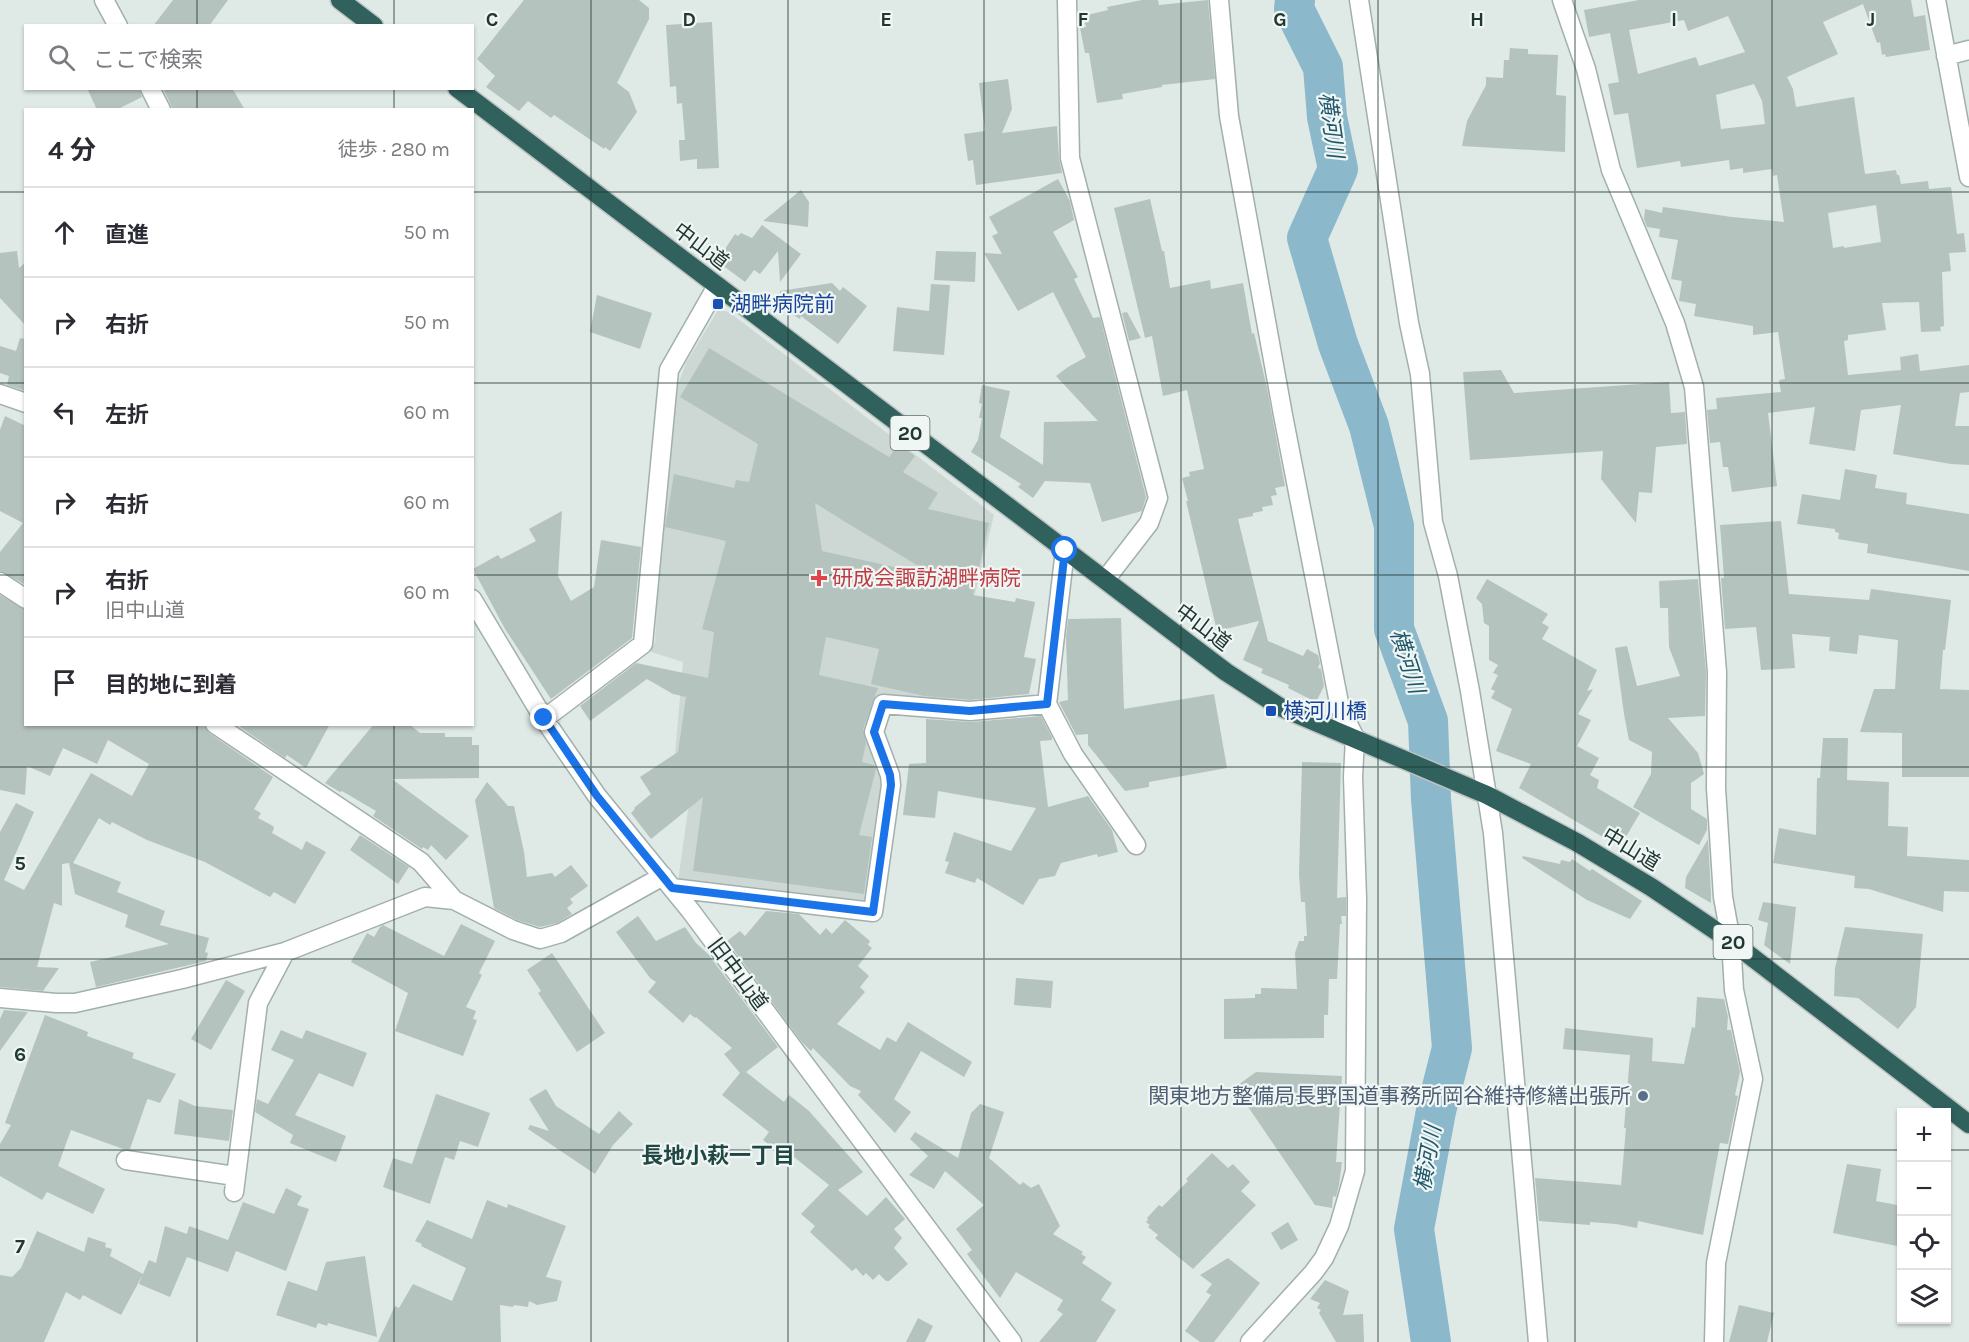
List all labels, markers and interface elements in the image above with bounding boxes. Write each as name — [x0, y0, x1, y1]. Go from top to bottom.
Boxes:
text: C — [486, 8, 498, 31]
text: D — [682, 8, 696, 31]
text: E — [880, 8, 892, 31]
text: F — [1078, 8, 1089, 31]
text: G — [1273, 8, 1287, 31]
text: H — [1470, 8, 1484, 31]
text: I — [1671, 8, 1677, 31]
text: J — [1867, 8, 1875, 31]
search box — [24, 24, 474, 90]
icon: search — [45, 41, 78, 74]
text: ここで検索 — [93, 47, 203, 73]
water label: 横河川 — [1314, 91, 1349, 162]
text: 4 分 — [48, 135, 96, 166]
text: 徒歩 · 280 m — [338, 138, 450, 161]
icon: ahead — [48, 216, 81, 249]
street label: 中山道 — [669, 217, 733, 275]
text: 50 m — [403, 221, 450, 244]
text: 直進 — [105, 222, 149, 248]
place label: 湖畔病院前 — [730, 292, 835, 316]
marker: 湖畔病院前 — [711, 297, 725, 311]
icon: right — [48, 306, 81, 339]
text: 50 m — [403, 311, 450, 334]
text: 右折 — [105, 312, 149, 338]
icon: left — [48, 396, 81, 429]
text: 60 m — [403, 401, 450, 424]
text: 左折 — [105, 402, 149, 428]
road number: 20 — [890, 416, 930, 450]
icon: right — [48, 486, 81, 519]
text: 60 m — [403, 491, 450, 514]
text: 右折 — [105, 492, 149, 518]
route start — [1051, 536, 1077, 562]
place label: 研成会諏訪湖畔病院 — [832, 566, 1021, 590]
text: 右折 — [105, 568, 149, 594]
marker: 研成会諏訪湖畔病院 — [810, 569, 828, 587]
icon: right — [48, 576, 81, 609]
text: 60 m — [403, 581, 450, 604]
street label: 中山道 — [1171, 598, 1235, 656]
text: 旧中山道 — [105, 599, 185, 622]
water label: 横河川 — [1384, 626, 1430, 699]
icon: arrive — [48, 666, 81, 699]
text: 目的地に到着 — [105, 672, 237, 698]
place label: 横河川橋 — [1283, 699, 1367, 723]
route end — [530, 704, 556, 730]
marker: 横河川橋 — [1264, 704, 1278, 718]
street label: 中山道 — [1598, 822, 1664, 876]
text: 5 — [14, 852, 26, 875]
road number: 20 — [1714, 925, 1752, 959]
street label: 旧中山道 — [703, 933, 773, 1015]
text: 6 — [14, 1043, 26, 1066]
place label: 関東地方整備局長野国道事務所岡谷維持修繕出張所 — [1148, 1084, 1631, 1108]
marker: 関東地方整備局長野国道事務所岡谷維持修繕出張所 — [1636, 1089, 1650, 1103]
map controls — [1897, 1108, 1951, 1324]
button: + — [1897, 1108, 1951, 1162]
water label: 横河川 — [1409, 1121, 1447, 1193]
district label: 長地小萩一丁目 — [641, 1143, 795, 1169]
button: − — [1897, 1162, 1951, 1216]
button: locate — [1897, 1216, 1951, 1270]
text: 7 — [15, 1235, 25, 1258]
button: layers — [1897, 1270, 1951, 1324]

